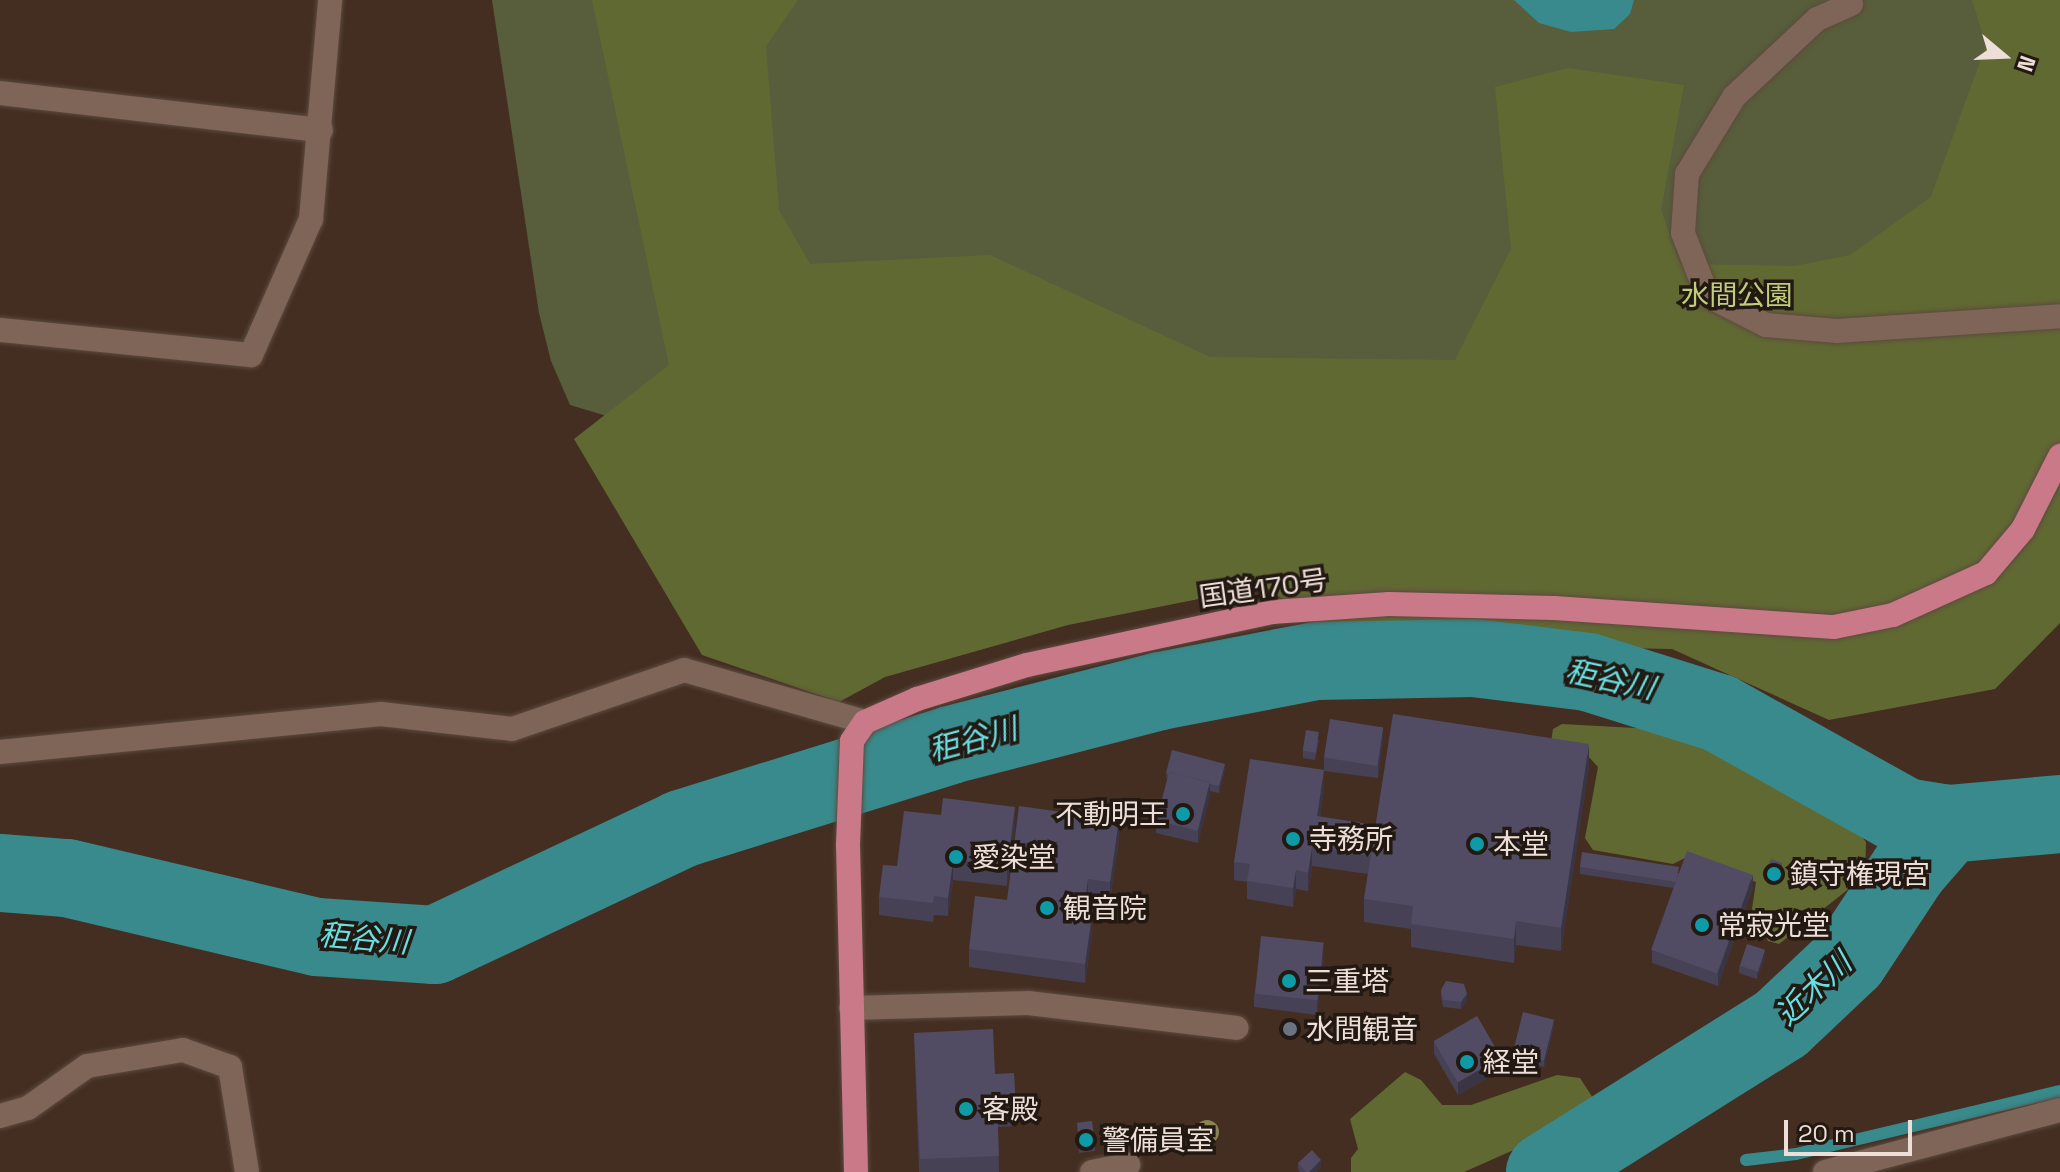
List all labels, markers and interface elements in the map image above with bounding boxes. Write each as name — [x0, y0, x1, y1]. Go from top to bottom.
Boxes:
north arrow — [1964, 16, 2044, 96]
text: N — [2011, 52, 2042, 75]
park label: 水間公園 — [1681, 278, 1793, 312]
street label: 国道170号 — [1197, 562, 1329, 614]
water label: 秬谷川 — [1562, 653, 1658, 707]
water label: 秬谷川 — [925, 711, 1021, 769]
place label: 不動明王 — [1055, 797, 1167, 831]
marker: 不動明王 — [1174, 805, 1192, 823]
place label: 寺務所 — [1309, 822, 1393, 856]
place label: 本堂 — [1493, 827, 1549, 861]
marker: 寺務所 — [1284, 830, 1302, 848]
marker: 本堂 — [1468, 835, 1486, 853]
place label: 愛染堂 — [972, 840, 1056, 874]
marker: 愛染堂 — [947, 848, 965, 866]
place label: 鎮守権現宮 — [1790, 857, 1930, 891]
marker: 鎮守権現宮 — [1765, 865, 1783, 883]
place label: 観音院 — [1063, 891, 1147, 925]
marker: 観音院 — [1038, 899, 1056, 917]
place label: 常寂光堂 — [1718, 908, 1830, 942]
marker: 常寂光堂 — [1693, 916, 1711, 934]
water label: 秬谷川 — [318, 917, 410, 961]
water label: 近木川 — [1769, 945, 1859, 1033]
place label: 三重塔 — [1305, 964, 1389, 998]
marker: 三重塔 — [1280, 972, 1298, 990]
place label: 水間観音 — [1306, 1012, 1418, 1046]
marker: 水間観音 — [1281, 1020, 1299, 1038]
place label: 経堂 — [1483, 1045, 1539, 1079]
marker: 経堂 — [1458, 1053, 1476, 1071]
place label: 客殿 — [982, 1092, 1038, 1126]
marker: 客殿 — [957, 1100, 975, 1118]
scale bar — [1788, 1104, 1916, 1154]
text: 20 m — [1798, 1118, 1855, 1149]
place label: 警備員室 — [1102, 1123, 1214, 1157]
marker: 警備員室 — [1077, 1131, 1095, 1149]

